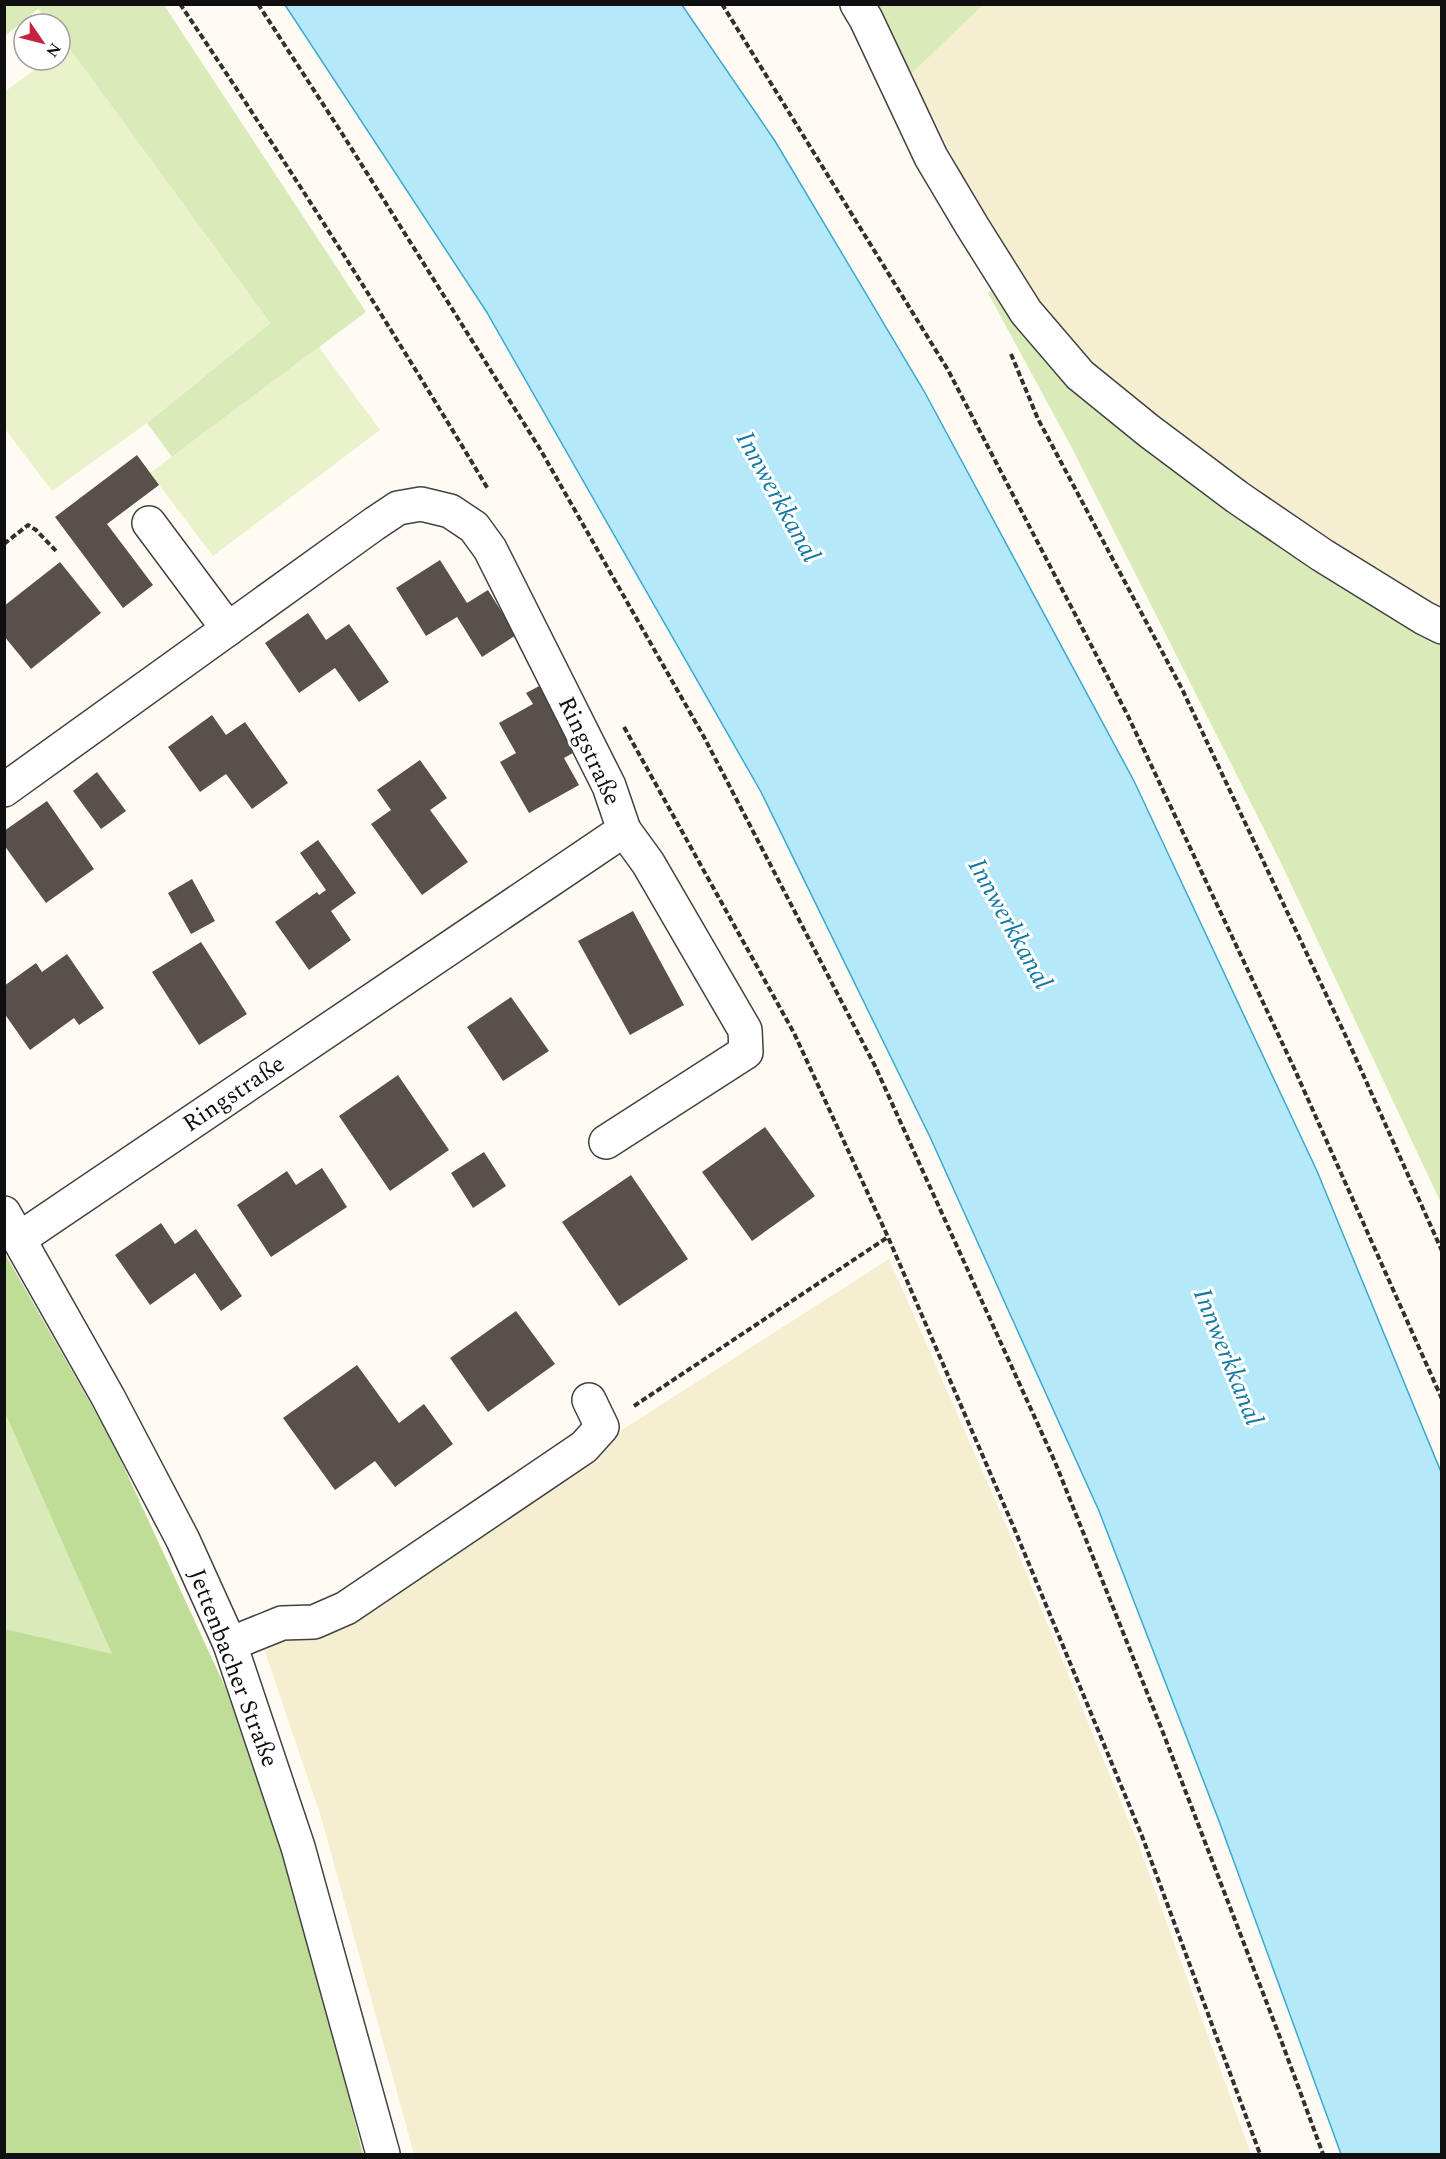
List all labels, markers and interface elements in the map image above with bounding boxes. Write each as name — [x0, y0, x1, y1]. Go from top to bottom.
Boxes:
north arrow — [12, 12, 72, 72]
text: N — [40, 38, 67, 62]
water label: Innwerkkanal — [725, 424, 831, 570]
street label: Ringstraße — [548, 691, 630, 811]
water label: Innwerkkanal — [957, 851, 1063, 997]
street label: Ringstraße — [176, 1046, 292, 1142]
water label: Innwerkkanal — [1182, 1282, 1274, 1432]
street label: Jettenbacher Straße — [179, 1563, 287, 1773]

